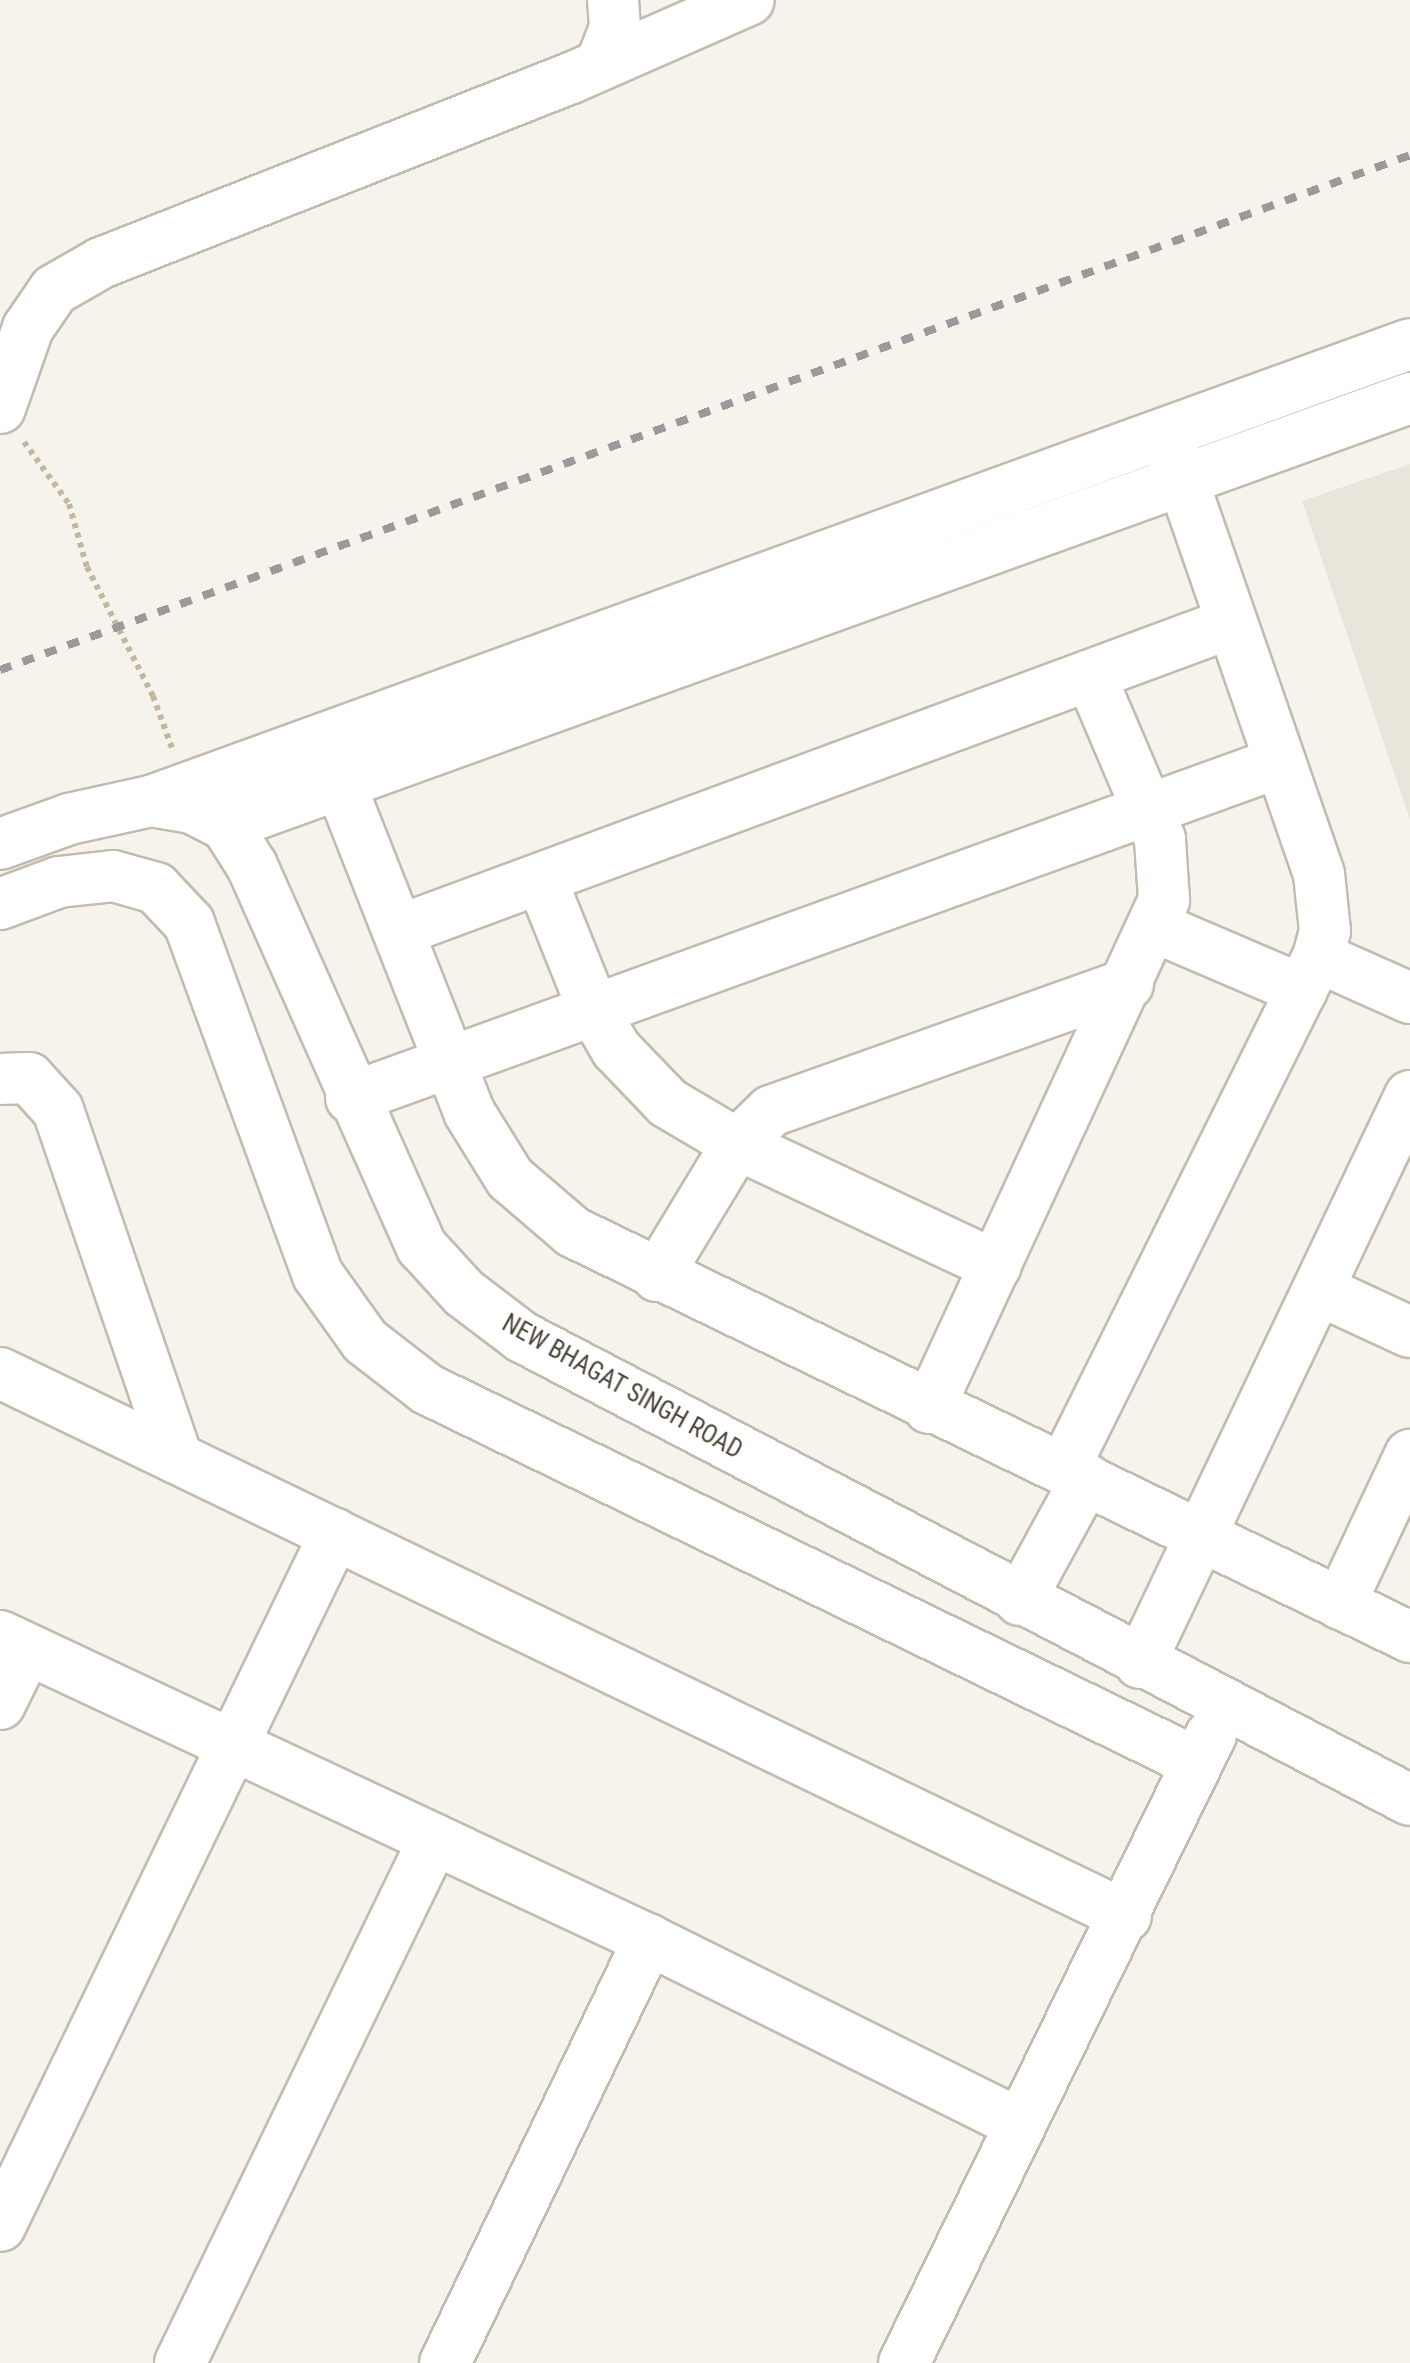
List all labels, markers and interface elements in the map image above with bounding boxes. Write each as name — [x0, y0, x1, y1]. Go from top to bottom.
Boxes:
street label: NEW BHAGAT SINGH ROAD — [497, 1308, 747, 1466]

